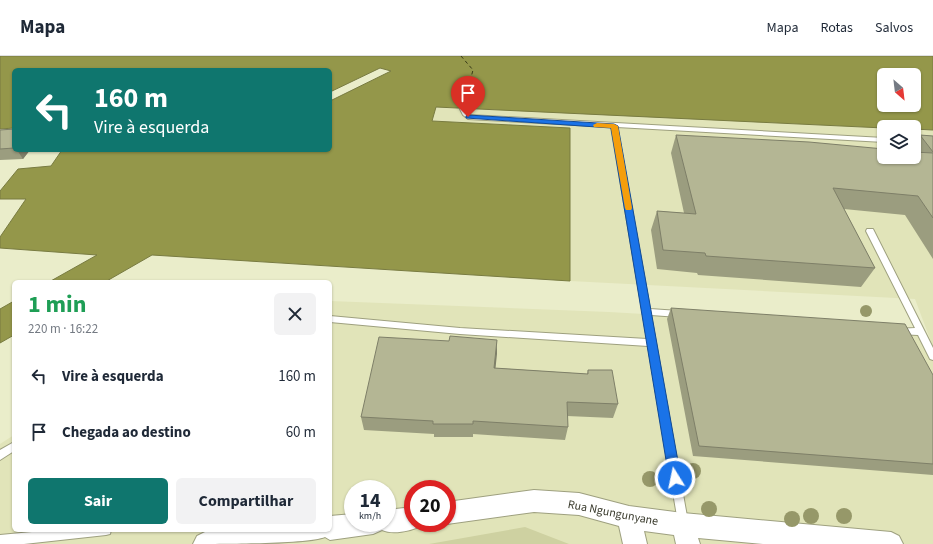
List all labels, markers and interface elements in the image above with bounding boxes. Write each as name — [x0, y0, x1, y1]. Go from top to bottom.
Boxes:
text: Mapa — [20, 14, 65, 41]
text: Mapa — [767, 18, 798, 38]
text: Rotas — [820, 18, 853, 38]
text: Salvos — [875, 18, 913, 38]
north arrow — [877, 68, 921, 112]
map controls — [877, 68, 921, 164]
pin — [451, 76, 485, 117]
text: 160 m — [94, 78, 168, 118]
icon: arrive — [457, 82, 479, 104]
icon: left — [28, 84, 80, 136]
text: Vire à esquerda — [94, 115, 209, 140]
button: layers — [877, 120, 921, 164]
text: 1 min — [28, 287, 86, 322]
button: close — [274, 293, 316, 335]
text: 220 m · 16:22 — [28, 320, 98, 338]
icon: left — [28, 365, 50, 387]
text: Vire à esquerda — [62, 366, 164, 387]
text: 160 m — [278, 366, 316, 387]
icon: arrive — [28, 421, 50, 443]
text: Chegada ao destino — [62, 422, 191, 443]
text: 60 m — [286, 422, 316, 443]
position arrow — [654, 457, 696, 499]
button: Sair — [28, 478, 168, 524]
button: Compartilhar — [176, 478, 316, 524]
speed limit sign: 20 — [404, 480, 456, 532]
text: 14 — [359, 487, 381, 515]
street label: Rua Ngungunyane — [566, 496, 660, 530]
text: km/h — [359, 509, 381, 523]

